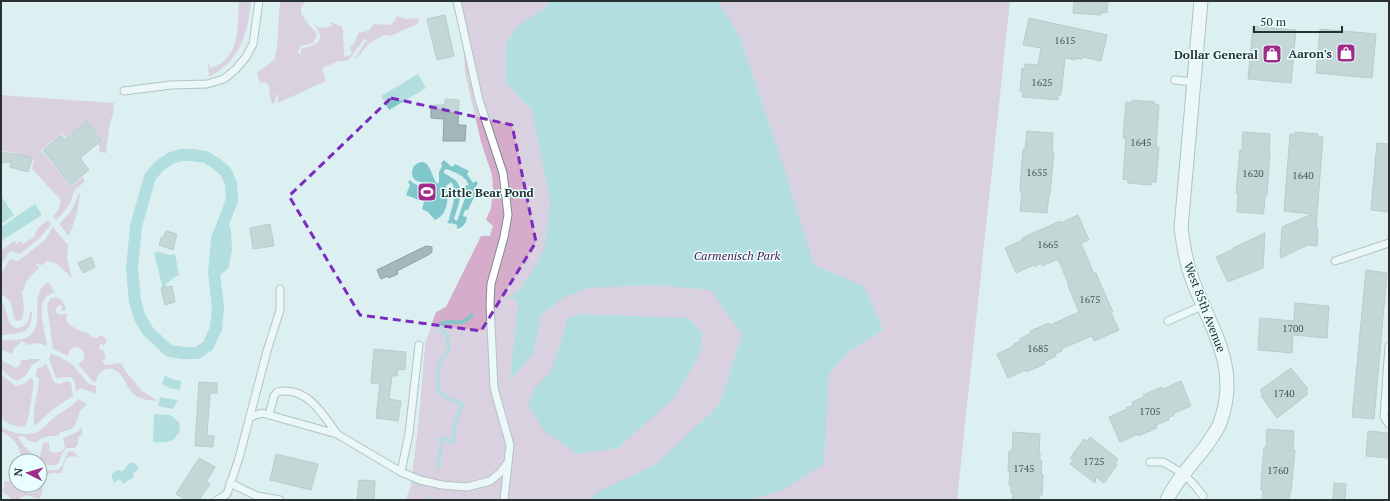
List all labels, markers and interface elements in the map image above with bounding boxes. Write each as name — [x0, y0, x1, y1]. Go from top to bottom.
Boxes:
scale bar — [1254, 8, 1342, 34]
text: 50 m — [1260, 14, 1287, 29]
house number: 1615 — [1054, 34, 1076, 47]
shop icon: Aaron's — [1335, 42, 1357, 64]
shop icon: Dollar General — [1261, 43, 1283, 65]
place label: Aaron's — [1288, 46, 1333, 61]
place label: Dollar General — [1174, 47, 1258, 62]
house number: 1625 — [1031, 76, 1053, 89]
house number: 1645 — [1130, 136, 1152, 149]
house number: 1655 — [1026, 166, 1048, 179]
house number: 1620 — [1242, 167, 1264, 180]
house number: 1640 — [1292, 169, 1314, 182]
sports icon: Little Bear Pond — [416, 181, 438, 203]
place label: Little Bear Pond — [441, 185, 535, 200]
house number: 1665 — [1037, 238, 1059, 251]
park label: Carmenisch Park — [694, 248, 781, 263]
street label: West 85th Avenue — [1181, 260, 1229, 354]
house number: 1675 — [1079, 293, 1101, 306]
house number: 1700 — [1282, 322, 1304, 335]
house number: 1685 — [1027, 342, 1049, 355]
house number: 1740 — [1273, 387, 1295, 400]
house number: 1705 — [1139, 405, 1161, 418]
north arrow — [8, 453, 48, 493]
house number: 1725 — [1083, 455, 1105, 468]
house number: 1745 — [1013, 462, 1035, 475]
house number: 1760 — [1267, 464, 1289, 477]
text: N — [11, 467, 25, 477]

